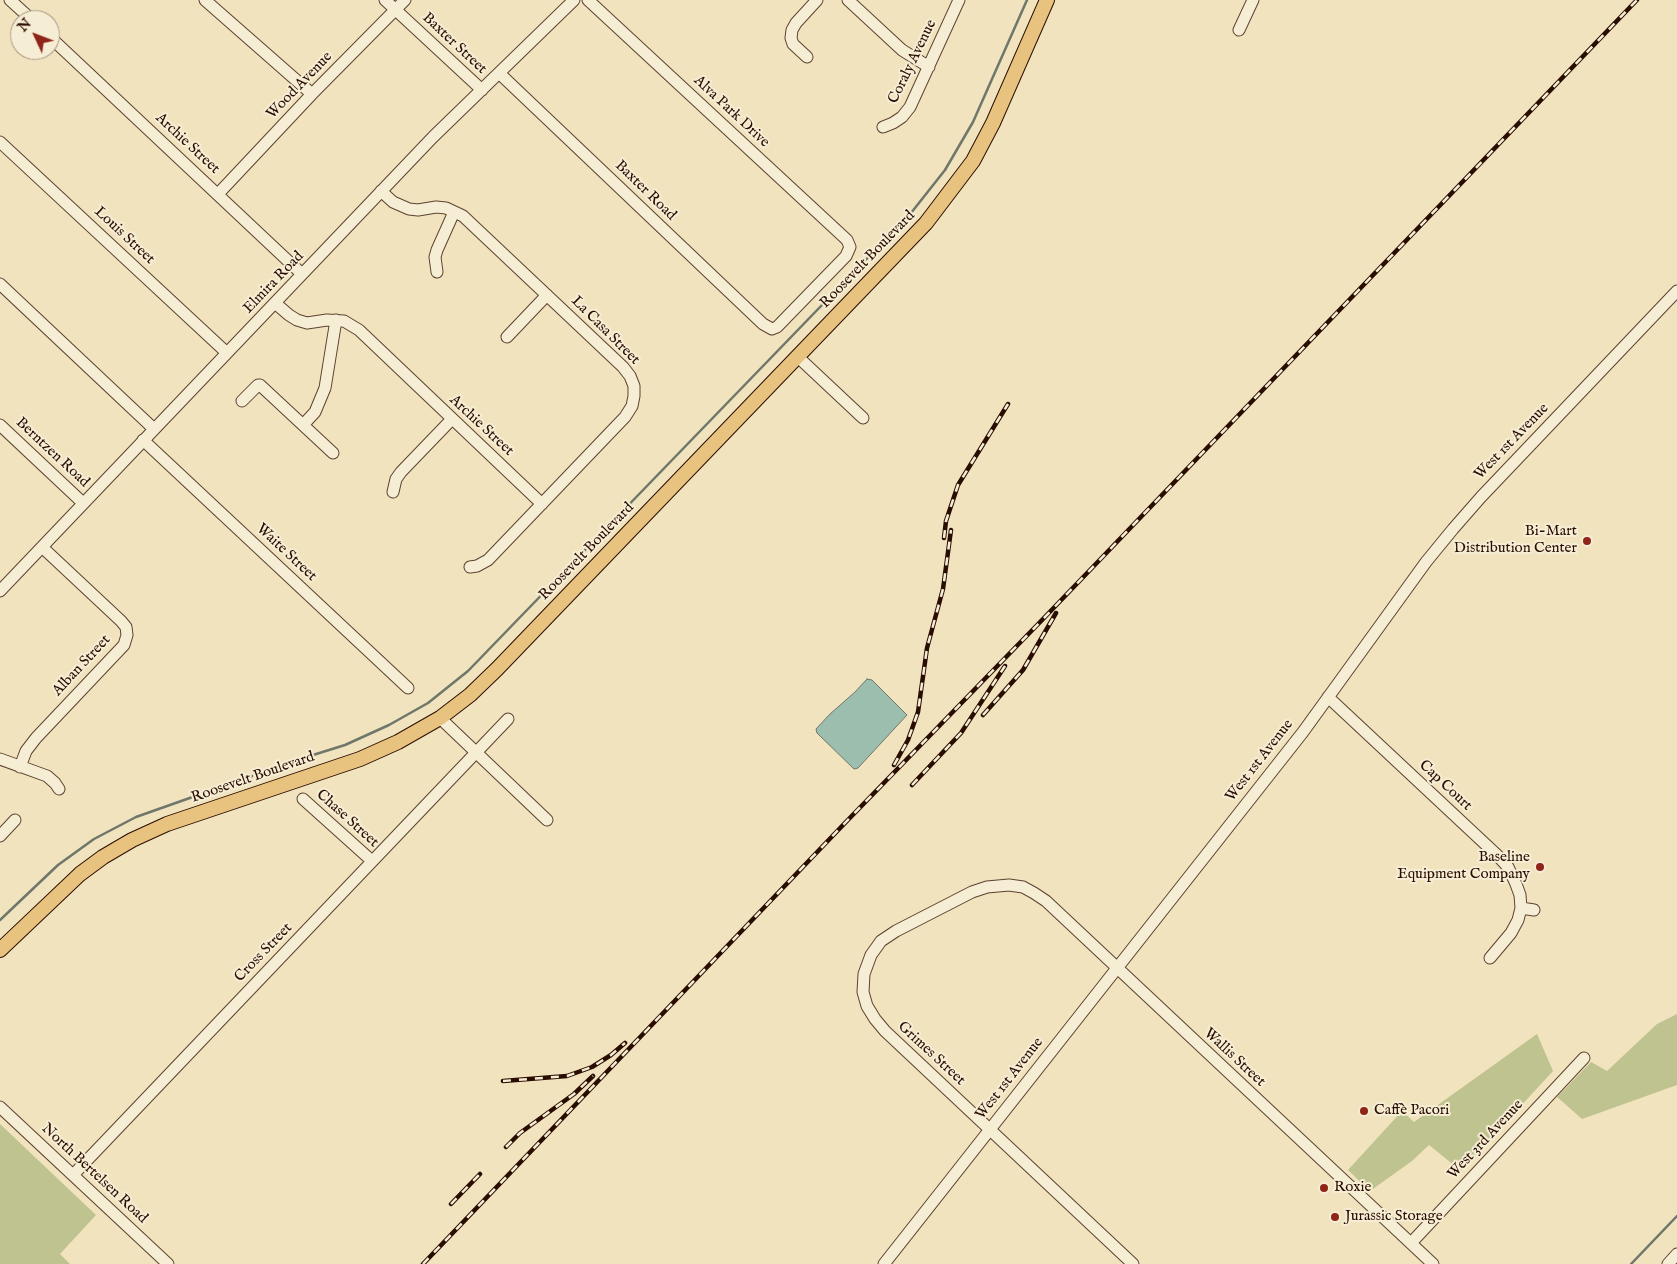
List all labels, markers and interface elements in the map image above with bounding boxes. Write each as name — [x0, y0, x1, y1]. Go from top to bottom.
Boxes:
north arrow — [10, 10, 60, 60]
street label: Baxter Street — [418, 10, 490, 78]
text: N — [14, 15, 35, 36]
street label: Coraly Avenue — [885, 17, 941, 107]
street label: Wood Avenue — [263, 49, 337, 123]
street label: Alva Park Drive — [689, 72, 773, 152]
street label: Archie Street — [151, 110, 223, 178]
street label: Baxter Road — [611, 157, 679, 225]
street label: Louis Street — [90, 203, 158, 269]
street label: Roosevelt Boulevard — [817, 207, 919, 313]
street label: Elmira Road — [240, 248, 308, 318]
street label: La Casa Street — [567, 293, 643, 369]
street label: Archie Street — [445, 392, 517, 460]
street label: West 1st Avenue — [1471, 400, 1553, 484]
street label: Berntzen Road — [11, 414, 93, 492]
street label: Roosevelt Boulevard — [536, 499, 638, 605]
street label: Waite Street — [252, 520, 320, 586]
place label: Bi-Mart Distribution Center — [1454, 523, 1577, 558]
marker: Bi-Mart Distribution Center — [1581, 535, 1593, 547]
street label: Alban Street — [49, 632, 115, 700]
street label: West 1st Avenue — [1222, 716, 1298, 806]
street label: Roosevelt Boulevard — [189, 749, 317, 807]
street label: Cap Court — [1415, 757, 1475, 815]
street label: Chase Street — [312, 786, 382, 852]
place label: Baseline Equipment Company — [1397, 849, 1530, 884]
marker: Baseline Equipment Company — [1534, 861, 1546, 873]
street label: Cross Street — [231, 920, 297, 986]
street label: Grimes Street — [894, 1018, 968, 1090]
street label: Wallis Street — [1199, 1025, 1269, 1091]
street label: West 1st Avenue — [972, 1034, 1048, 1124]
street label: West 3rd Avenue — [1445, 1096, 1527, 1184]
place label: Caffè Pacori — [1374, 1102, 1449, 1120]
marker: Caffè Pacori — [1358, 1105, 1370, 1117]
street label: North Bertelsen Road — [37, 1120, 151, 1228]
place label: Roxie — [1334, 1179, 1371, 1197]
marker: Roxie — [1318, 1182, 1330, 1194]
place label: Jurassic Storage — [1345, 1208, 1443, 1226]
marker: Jurassic Storage — [1329, 1211, 1341, 1223]

